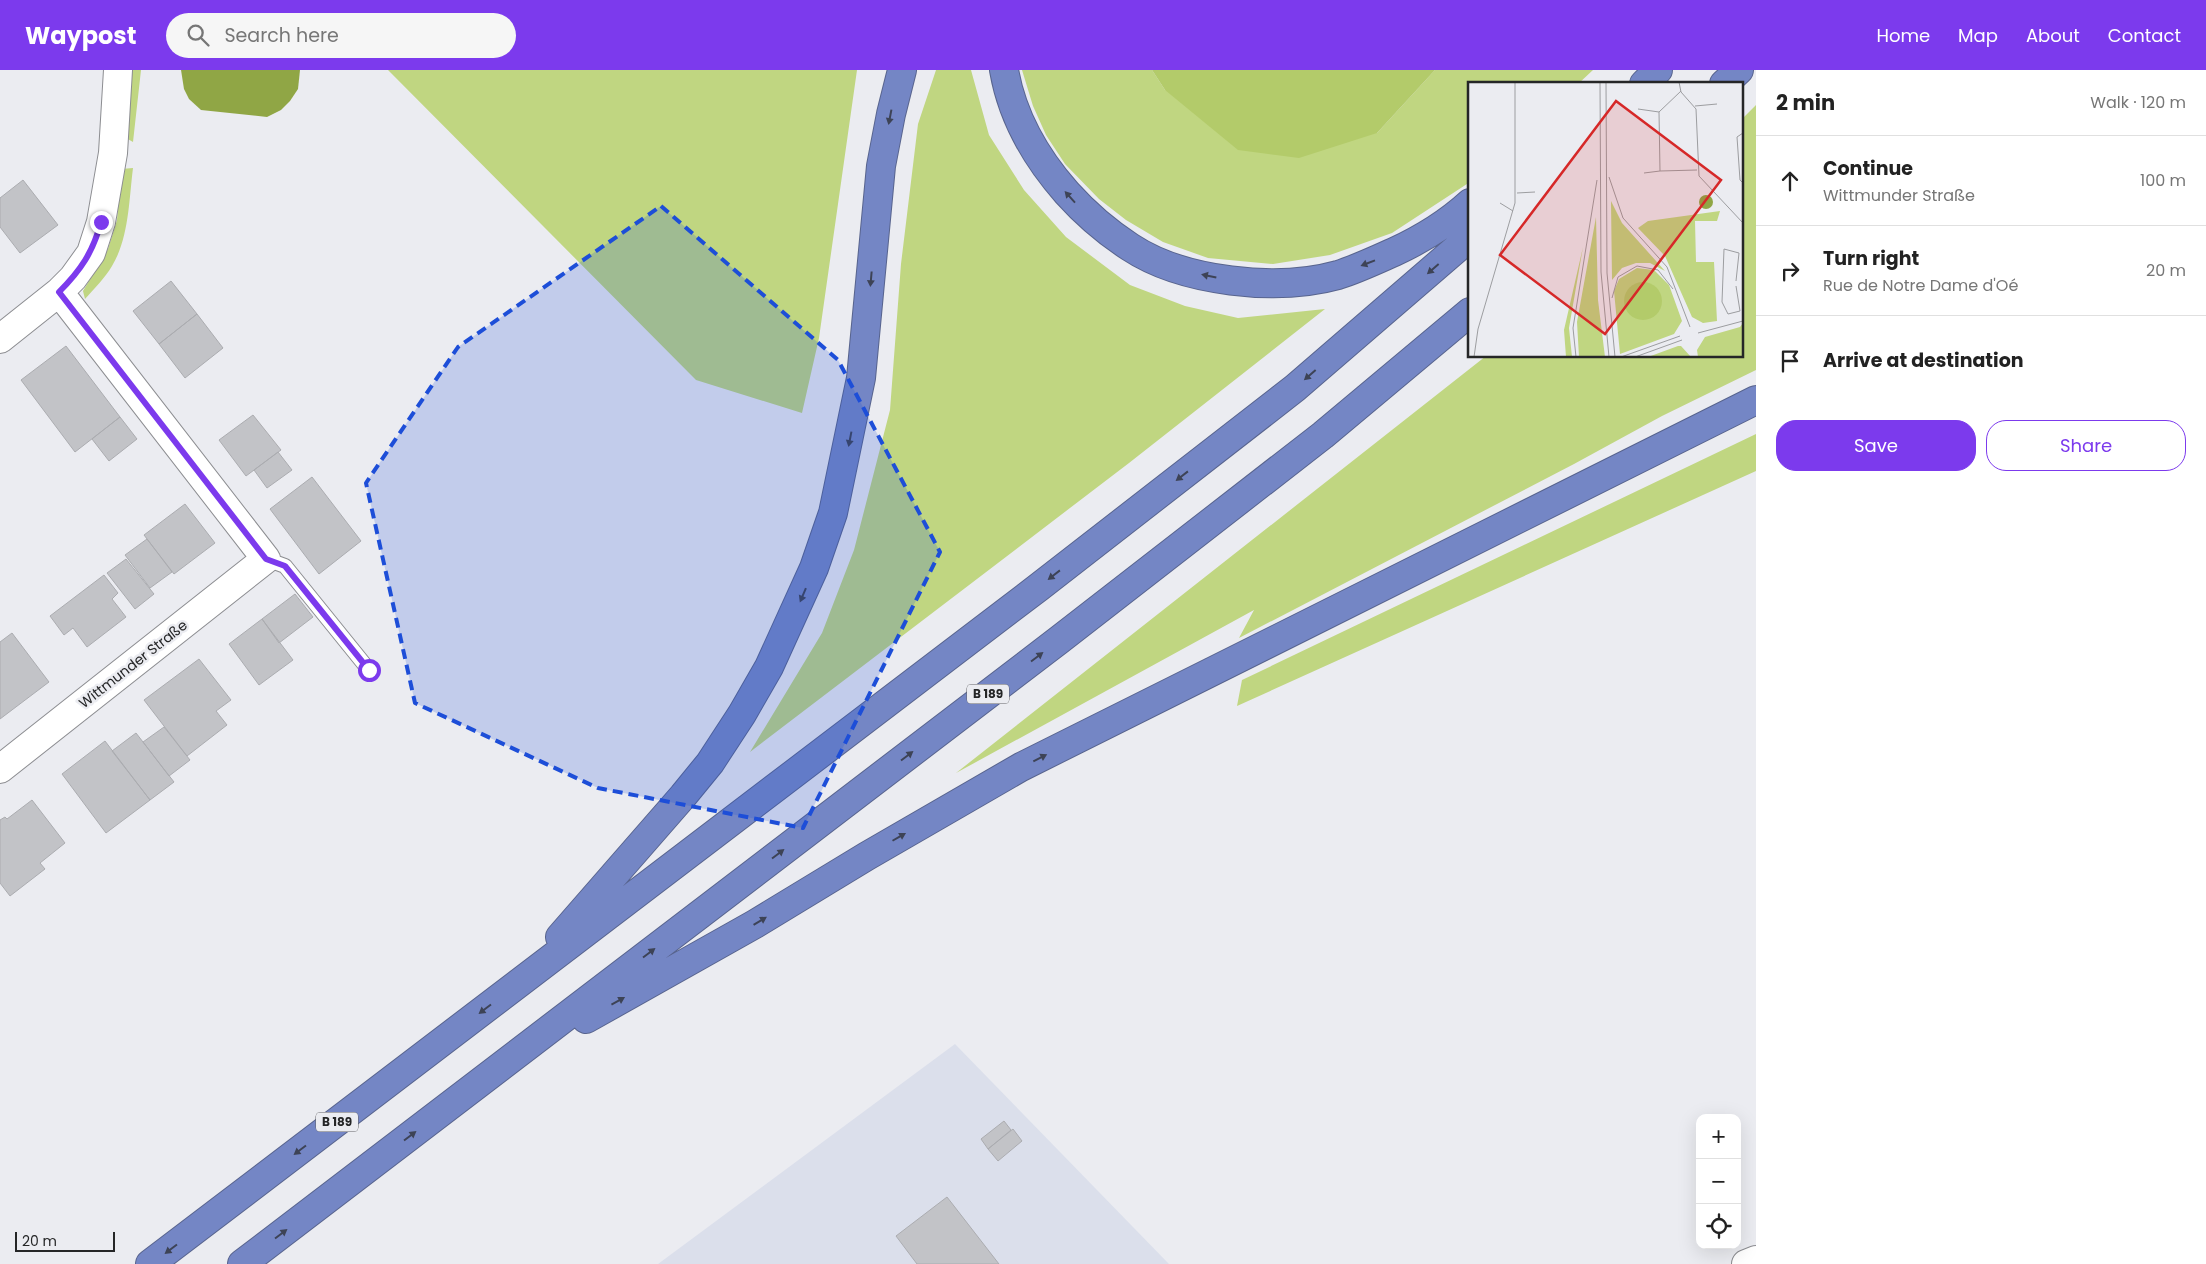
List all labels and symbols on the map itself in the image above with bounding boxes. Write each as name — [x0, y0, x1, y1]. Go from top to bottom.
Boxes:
inset map — [1468, 82, 1744, 358]
one-way arrow — [886, 110, 894, 125]
one-way arrow — [1065, 191, 1076, 204]
route end — [90, 211, 113, 234]
one-way arrow — [1360, 259, 1375, 267]
one-way arrow — [1427, 263, 1439, 274]
one-way arrow — [867, 271, 875, 287]
one-way arrow — [1201, 272, 1217, 280]
one-way arrow — [1304, 369, 1316, 381]
one-way arrow — [845, 432, 853, 448]
one-way arrow — [1176, 470, 1189, 481]
one-way arrow — [1048, 570, 1061, 581]
one-way arrow — [798, 588, 806, 602]
street label: Wittmunder Straße — [74, 615, 192, 713]
one-way arrow — [1030, 652, 1044, 662]
route start — [358, 659, 381, 682]
road number: B 189 — [967, 684, 1009, 704]
one-way arrow — [901, 750, 914, 761]
one-way arrow — [1033, 754, 1048, 762]
one-way arrow — [892, 833, 905, 842]
one-way arrow — [771, 849, 784, 860]
one-way arrow — [753, 917, 766, 926]
one-way arrow — [642, 948, 656, 958]
one-way arrow — [611, 997, 625, 1005]
one-way arrow — [479, 1004, 492, 1015]
road number: B 189 — [316, 1112, 358, 1132]
one-way arrow — [403, 1130, 416, 1141]
one-way arrow — [294, 1145, 307, 1156]
scale bar — [15, 1229, 115, 1252]
one-way arrow — [274, 1229, 287, 1240]
one-way arrow — [165, 1243, 178, 1254]

